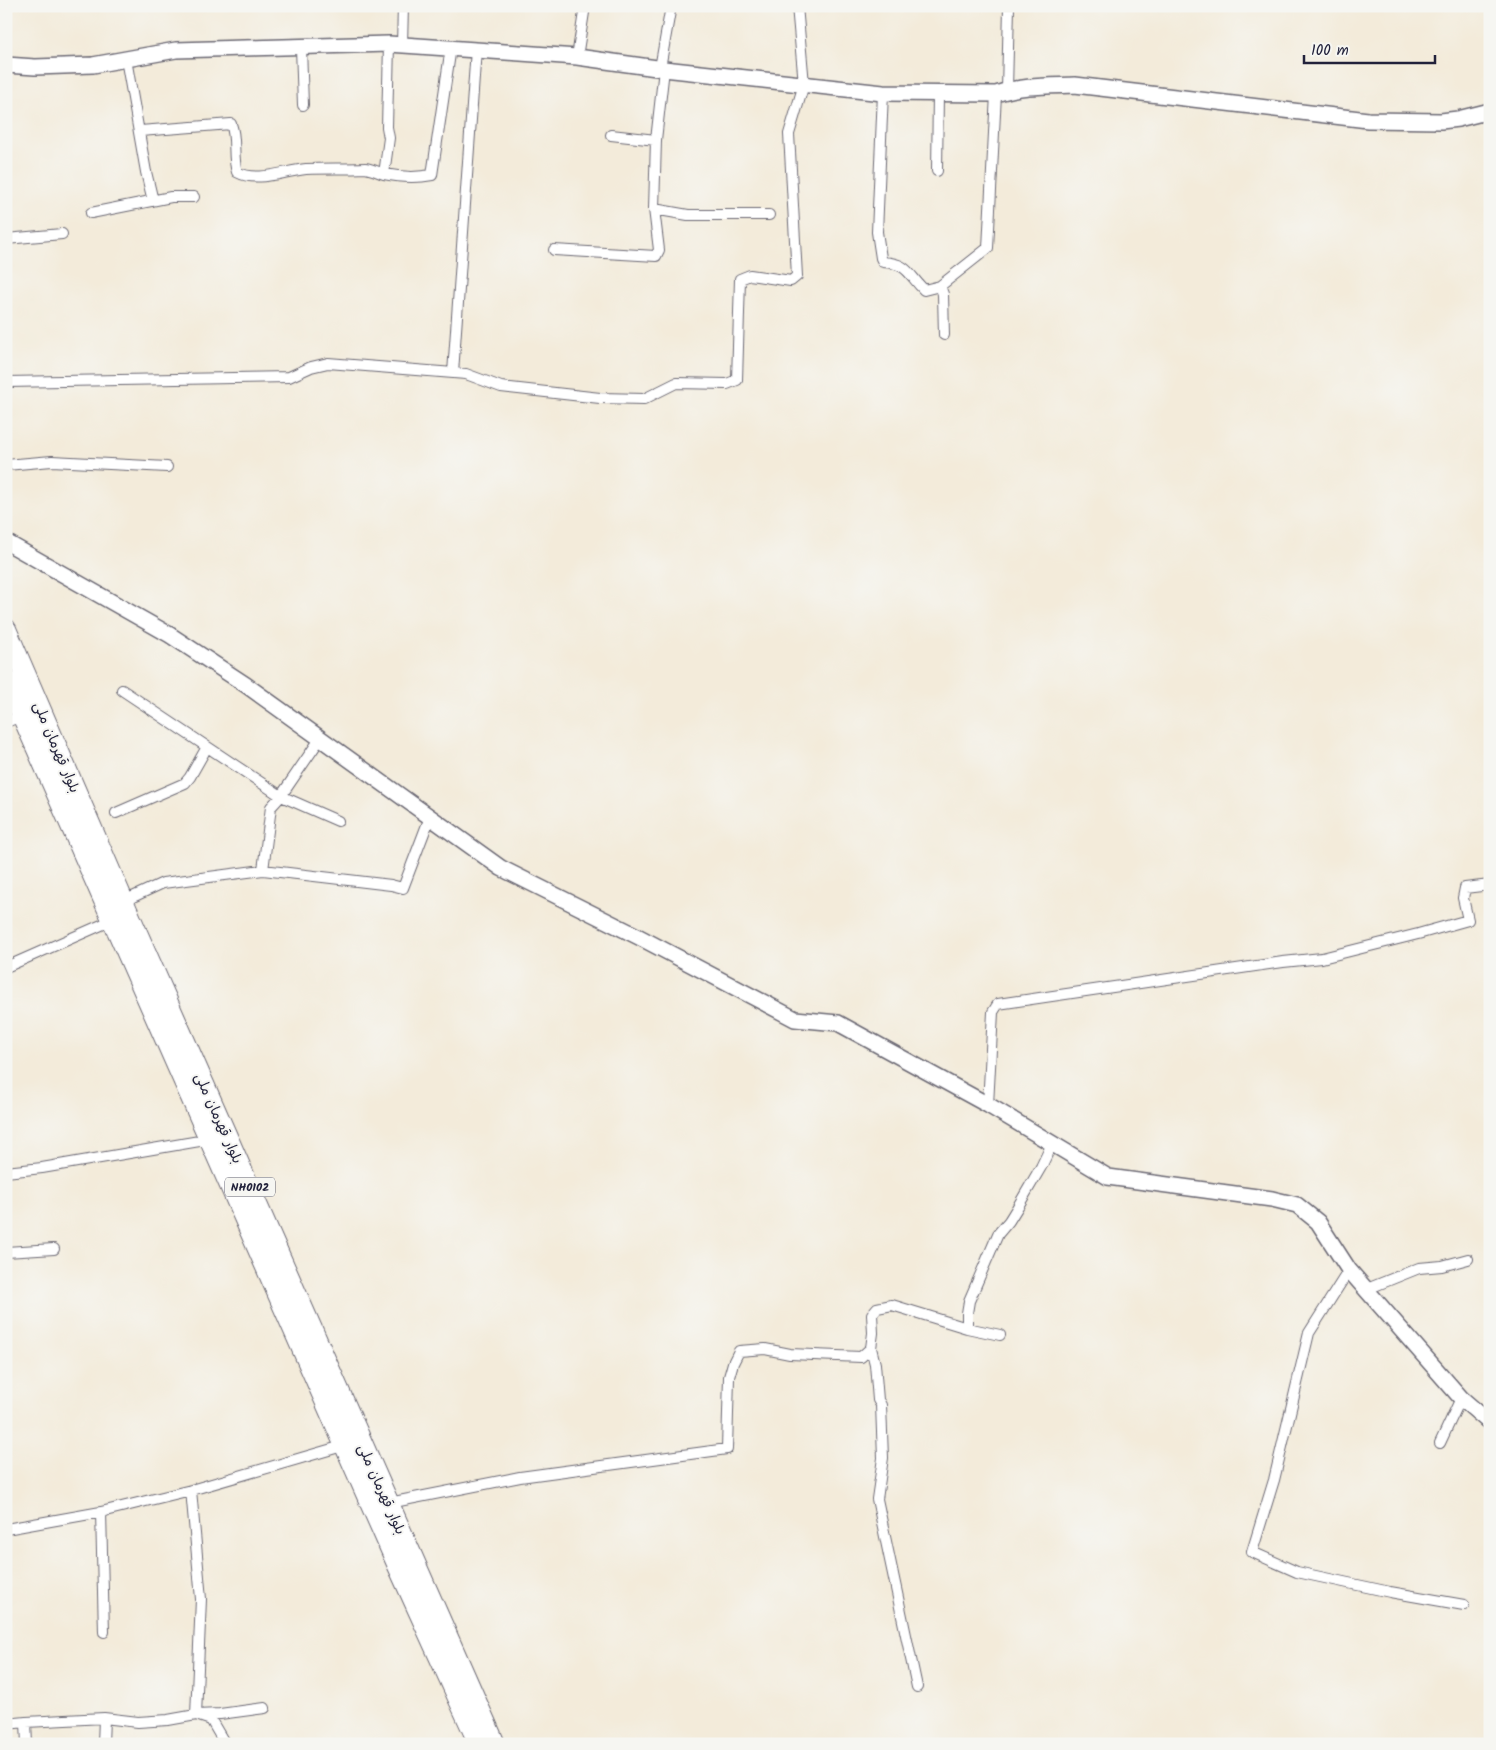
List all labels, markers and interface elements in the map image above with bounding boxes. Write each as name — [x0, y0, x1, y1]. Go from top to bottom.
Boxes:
scale bar — [1304, 32, 1435, 64]
text: 100 m — [1311, 39, 1349, 63]
street label: بلوار قهرمان ملی — [27, 698, 85, 796]
street label: بلوار قهرمان ملی — [188, 1070, 248, 1167]
road number: NH0102 — [225, 1178, 275, 1196]
street label: بلوار قهرمان ملی — [351, 1441, 411, 1538]

